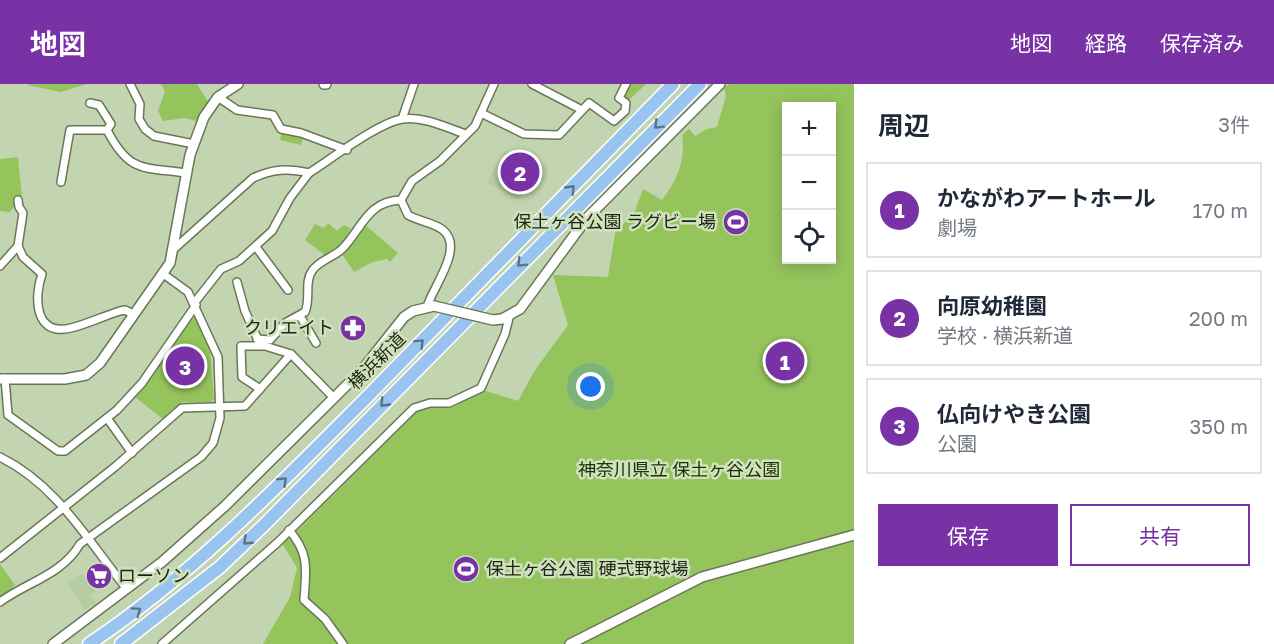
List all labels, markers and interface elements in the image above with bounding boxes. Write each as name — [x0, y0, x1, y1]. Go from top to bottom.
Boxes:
text: 地図 — [30, 27, 86, 60]
text: 地図 — [1010, 30, 1052, 56]
text: 経路 — [1085, 30, 1127, 56]
text: 保存済み — [1160, 30, 1244, 56]
map controls — [782, 102, 836, 264]
button: + — [782, 102, 836, 156]
text: 周辺 — [878, 110, 930, 141]
text: 3件 — [1218, 112, 1250, 136]
one-way arrow — [655, 118, 666, 129]
pin: 2 — [500, 150, 540, 194]
button: − — [782, 156, 836, 210]
text: かながわアートホール — [937, 184, 1156, 211]
one-way arrow — [564, 185, 575, 196]
text: 1 — [894, 198, 905, 222]
text: 170 m — [1193, 198, 1248, 222]
sports icon: 保土ヶ谷公園 ラグビー場 — [721, 207, 751, 237]
place label: 保土ヶ谷公園 ラグビー場 — [514, 210, 716, 232]
button: locate — [782, 210, 836, 264]
text: 劇場 — [937, 215, 977, 239]
one-way arrow — [517, 256, 528, 267]
text: 向原幼稚園 — [937, 292, 1047, 319]
text: 2 — [893, 306, 906, 330]
text: 200 m — [1189, 306, 1248, 330]
pharmacy icon: クリエイト — [338, 313, 368, 343]
place label: クリエイト — [244, 316, 334, 338]
text: 学校 · 横浜新道 — [937, 323, 1073, 347]
street label: 横浜新道 — [343, 327, 410, 394]
pin: 1 — [766, 338, 804, 384]
one-way arrow — [413, 339, 424, 350]
pin: 3 — [166, 344, 204, 388]
your location — [576, 372, 605, 401]
one-way arrow — [381, 395, 392, 406]
text: 仏向けやき公園 — [937, 400, 1091, 427]
text: 3 — [893, 414, 906, 438]
text: 350 m — [1190, 414, 1248, 438]
text: 公園 — [937, 431, 977, 455]
park label: 神奈川県立 保土ヶ谷公園 — [578, 458, 780, 480]
one-way arrow — [275, 478, 286, 489]
button: 保存 — [878, 504, 1058, 566]
button: 共有 — [1070, 504, 1250, 566]
one-way arrow — [243, 534, 254, 545]
sports icon: 保土ヶ谷公園 硬式野球場 — [451, 554, 481, 584]
place label: 保土ヶ谷公園 硬式野球場 — [486, 557, 689, 579]
supermarket icon: ローソン — [84, 561, 114, 591]
place label: ローソン — [118, 564, 190, 586]
one-way arrow — [130, 607, 141, 618]

